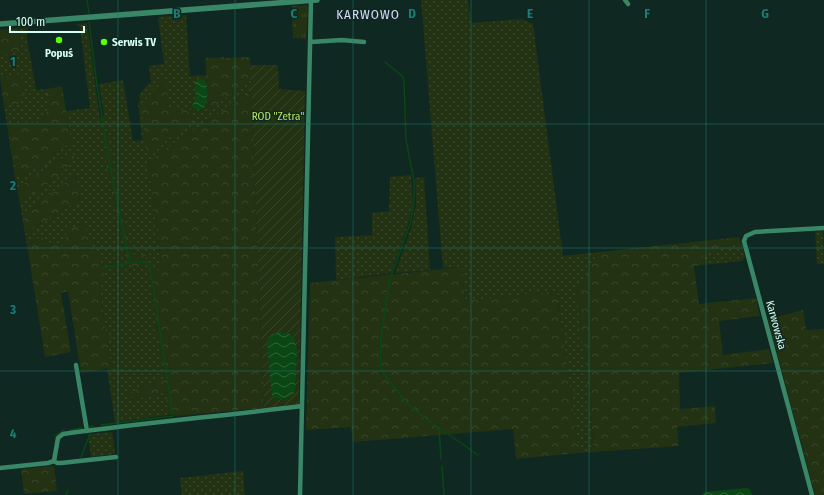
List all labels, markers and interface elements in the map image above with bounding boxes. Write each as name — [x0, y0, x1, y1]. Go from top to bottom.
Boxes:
text: B — [173, 6, 181, 21]
text: C — [291, 6, 298, 21]
text: D — [408, 6, 416, 21]
text: E — [527, 6, 533, 21]
text: F — [644, 6, 650, 21]
text: G — [761, 6, 769, 21]
district label: KARWOWO — [336, 7, 400, 22]
scale bar — [10, 8, 84, 34]
text: 100 m — [16, 15, 45, 29]
marker: Popuś — [54, 35, 64, 45]
place label: Serwis TV — [112, 36, 156, 49]
marker: Serwis TV — [99, 37, 109, 47]
place label: Popuś — [45, 47, 73, 60]
text: 1 — [10, 54, 16, 69]
park label: ROD "Zetra" — [252, 110, 304, 123]
text: 2 — [9, 178, 16, 193]
street label: Karwowska — [763, 299, 789, 351]
text: 3 — [9, 302, 16, 317]
text: 4 — [10, 426, 17, 441]

